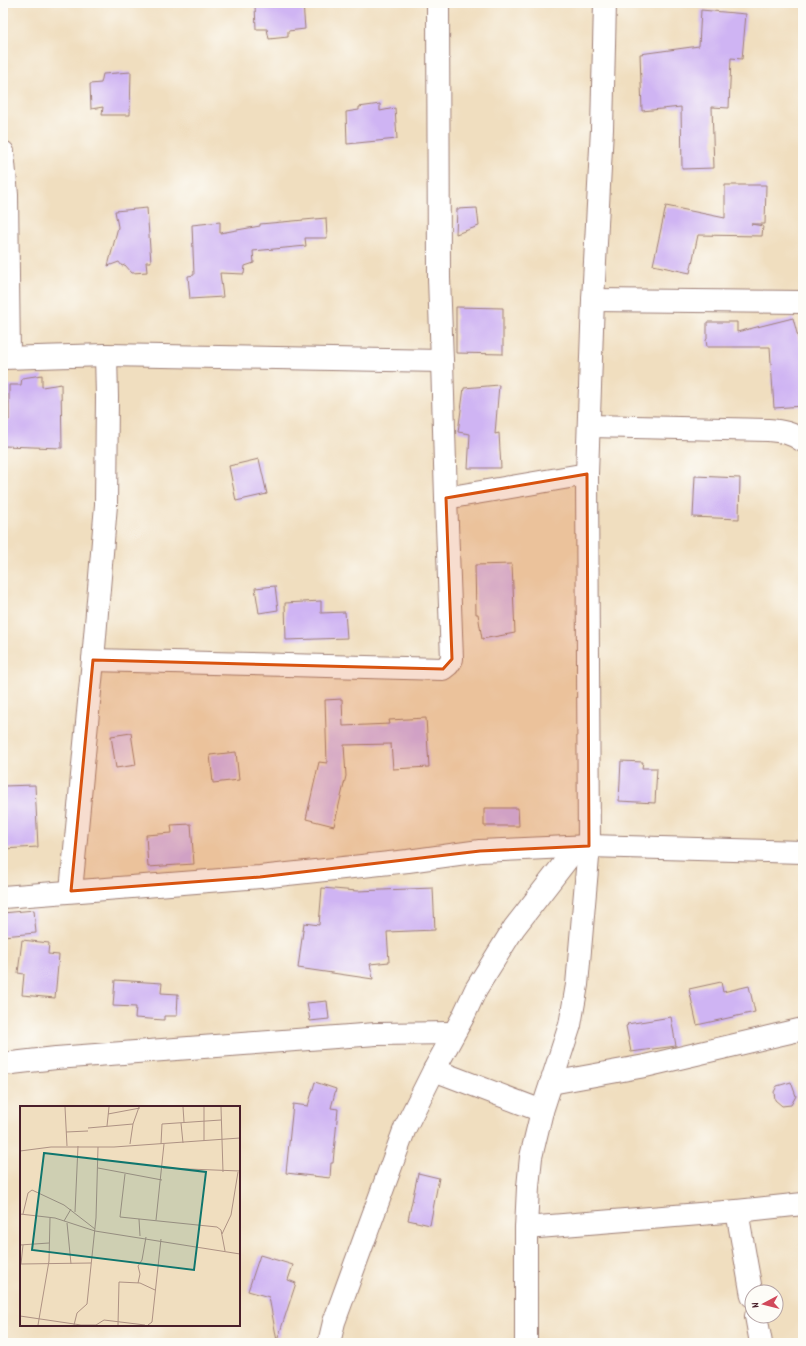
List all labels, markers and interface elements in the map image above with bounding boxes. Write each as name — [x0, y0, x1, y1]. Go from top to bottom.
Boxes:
inset map — [20, 1106, 240, 1326]
north arrow — [744, 1284, 784, 1324]
text: N — [748, 1301, 764, 1309]

